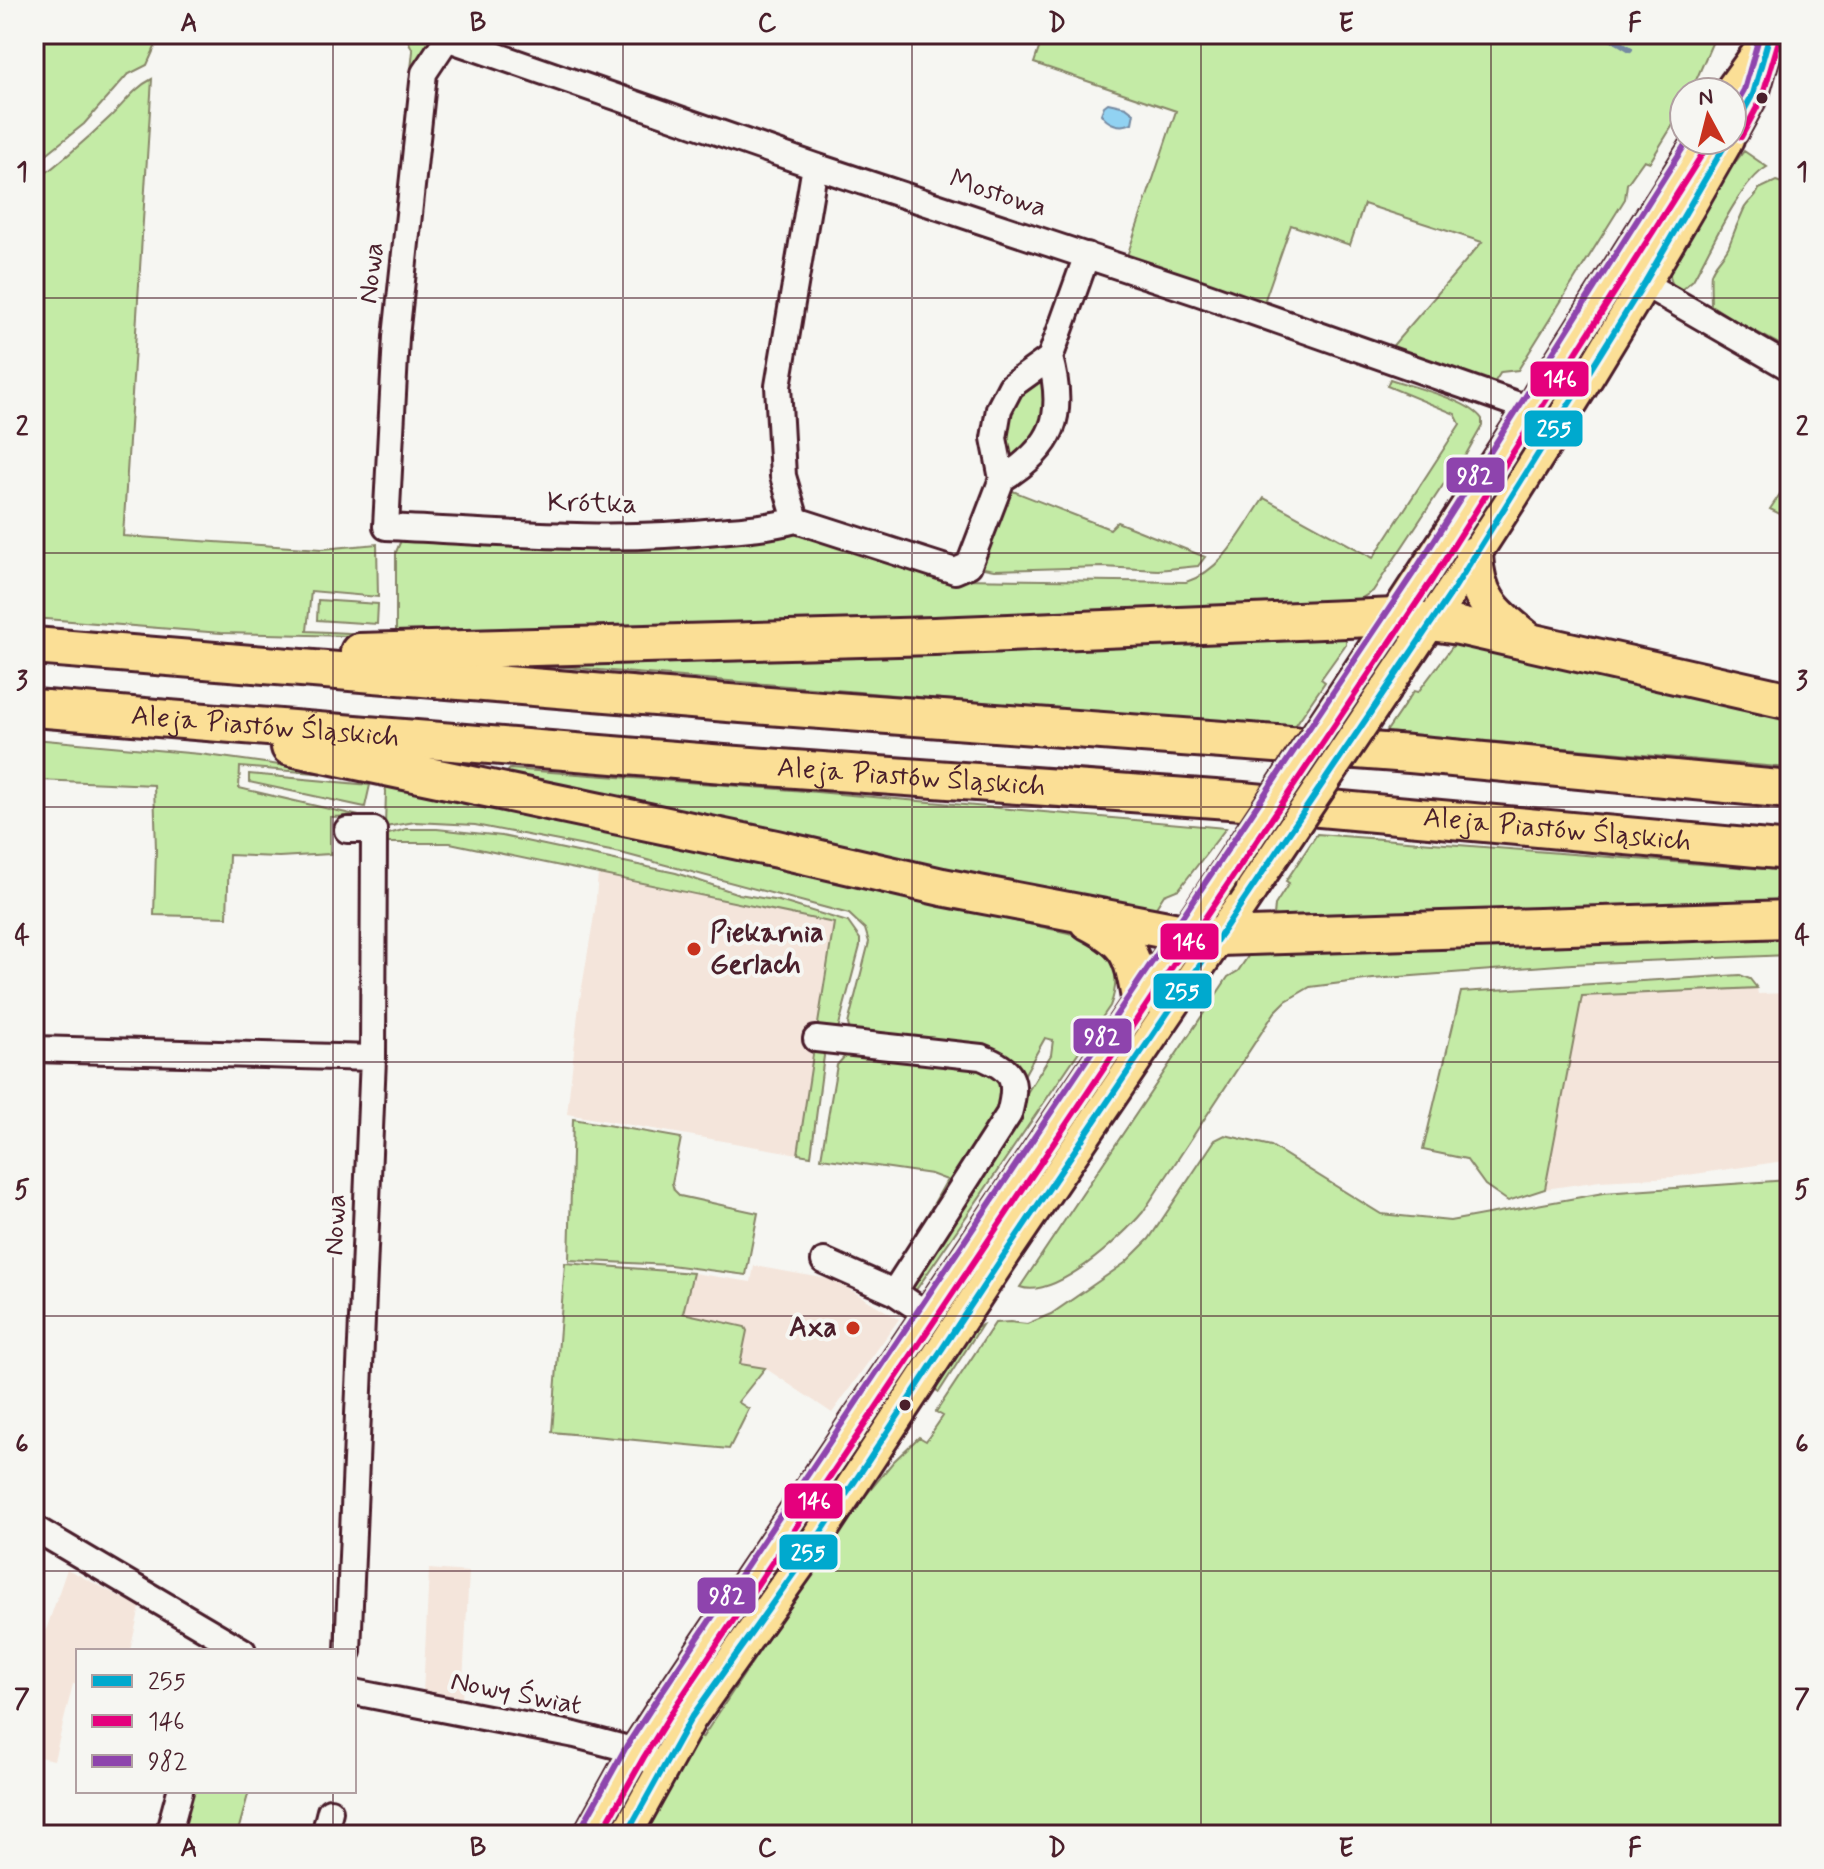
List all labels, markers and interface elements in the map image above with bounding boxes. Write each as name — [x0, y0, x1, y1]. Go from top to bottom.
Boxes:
text: A — [180, 7, 198, 41]
text: B — [470, 7, 486, 41]
text: C — [758, 7, 777, 41]
text: D — [1048, 7, 1066, 41]
text: E — [1338, 7, 1354, 41]
text: F — [1628, 7, 1642, 41]
north arrow — [1668, 76, 1748, 156]
text: N — [1697, 83, 1715, 113]
unlabelled marker — [1754, 90, 1770, 106]
text: 1 — [16, 156, 28, 190]
text: 1 — [1796, 156, 1808, 190]
street label: Mostowa — [945, 161, 1051, 227]
street label: Nowa — [350, 240, 394, 306]
line badge: 146 — [1529, 360, 1590, 398]
text: 146 — [1543, 366, 1577, 394]
line badge: 255 — [1523, 409, 1584, 448]
text: 2 — [16, 411, 29, 445]
text: 2 — [1796, 411, 1809, 445]
text: 255 — [1537, 416, 1571, 444]
line badge: 982 — [1445, 456, 1506, 494]
text: 982 — [1457, 463, 1493, 491]
street label: Krótka — [547, 485, 637, 523]
text: 3 — [16, 665, 28, 699]
text: 3 — [1796, 665, 1808, 699]
street label: Aleja Piastów Śląskich — [130, 697, 401, 756]
street label: Aleja Piastów Śląskich — [776, 749, 1047, 805]
street label: Aleja Piastów Śląskich — [1422, 799, 1693, 860]
place label: Piekarnia Gerlach — [710, 915, 824, 984]
text: 4 — [14, 920, 30, 954]
text: 4 — [1794, 920, 1810, 954]
line badge: 146 — [1159, 922, 1220, 961]
text: 146 — [1172, 929, 1206, 957]
marker: Piekarnia Gerlach — [685, 940, 703, 958]
line badge: 255 — [1152, 972, 1213, 1010]
text: 255 — [1165, 979, 1199, 1007]
line badge: 982 — [1072, 1017, 1133, 1055]
text: 982 — [1084, 1024, 1120, 1052]
text: 5 — [14, 1174, 30, 1208]
text: 5 — [1794, 1174, 1810, 1208]
street label: Nowa — [316, 1194, 356, 1256]
place label: Axa — [789, 1310, 837, 1347]
marker: Axa — [844, 1319, 862, 1337]
unlabelled marker — [897, 1397, 913, 1413]
text: 6 — [15, 1428, 29, 1462]
text: 6 — [1795, 1428, 1809, 1462]
line badge: 146 — [783, 1482, 844, 1520]
text: 146 — [797, 1488, 831, 1516]
line badge: 255 — [778, 1533, 839, 1571]
text: 255 — [791, 1540, 825, 1568]
line badge: 982 — [696, 1576, 757, 1615]
text: 982 — [709, 1583, 745, 1611]
legend — [76, 1649, 356, 1793]
street label: Nowy Świat — [447, 1662, 585, 1725]
text: 255 — [148, 1667, 186, 1698]
text: 7 — [14, 1683, 30, 1717]
text: 7 — [1794, 1683, 1810, 1717]
text: 146 — [148, 1707, 185, 1738]
text: 982 — [148, 1747, 187, 1778]
text: A — [180, 1832, 198, 1866]
text: B — [470, 1832, 486, 1866]
text: C — [758, 1832, 777, 1866]
text: D — [1048, 1832, 1066, 1866]
text: E — [1338, 1832, 1354, 1866]
text: F — [1628, 1832, 1642, 1866]

